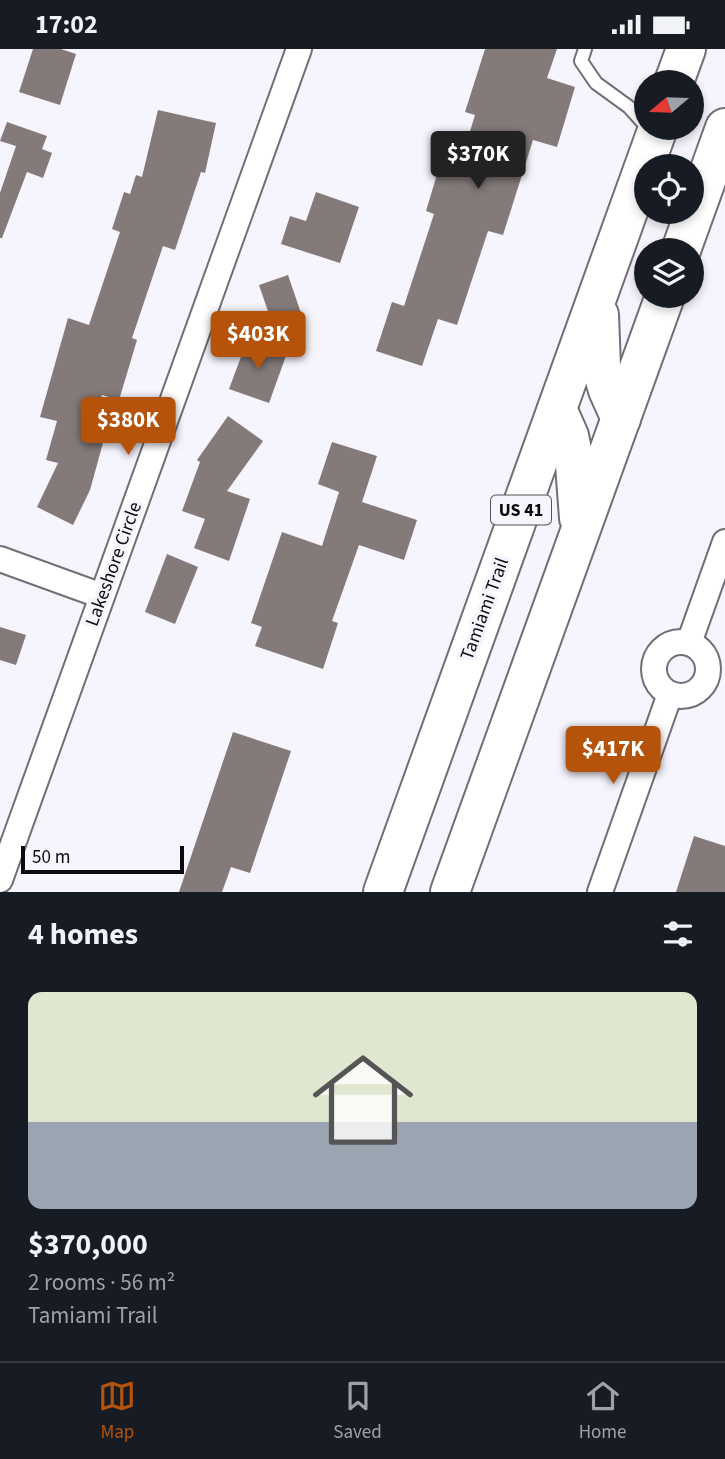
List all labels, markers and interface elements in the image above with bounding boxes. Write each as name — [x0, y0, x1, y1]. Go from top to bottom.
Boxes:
text: 17:02 — [35, 6, 98, 43]
north arrow — [634, 70, 704, 140]
map controls — [634, 70, 704, 308]
pin: $370K — [429, 131, 527, 191]
text: $370K — [447, 137, 509, 170]
button: locate — [634, 154, 704, 224]
button: layers — [634, 238, 704, 308]
pin: $403K — [209, 311, 307, 371]
text: $403K — [227, 317, 289, 350]
pin: $380K — [79, 397, 177, 457]
text: $380K — [97, 403, 159, 436]
road number: US 41 — [491, 496, 551, 525]
street label: Lakeshore Circle — [79, 498, 149, 630]
street label: Tamiami Trail — [454, 554, 516, 664]
pin: $417K — [564, 727, 662, 786]
text: $417K — [582, 732, 644, 765]
scale bar — [21, 843, 184, 875]
text: 50 m — [32, 844, 70, 871]
text: 4 homes — [28, 913, 138, 956]
icon: filters — [659, 915, 697, 953]
icon: home — [300, 1037, 426, 1163]
text: $370,000 — [28, 1223, 148, 1266]
text: 2 rooms · 56 m² — [28, 1266, 175, 1299]
text: Tamiami Trail — [28, 1299, 158, 1332]
tab: Map — [98, 1377, 136, 1446]
tab: Saved — [333, 1377, 382, 1446]
tab: Home — [579, 1377, 627, 1446]

